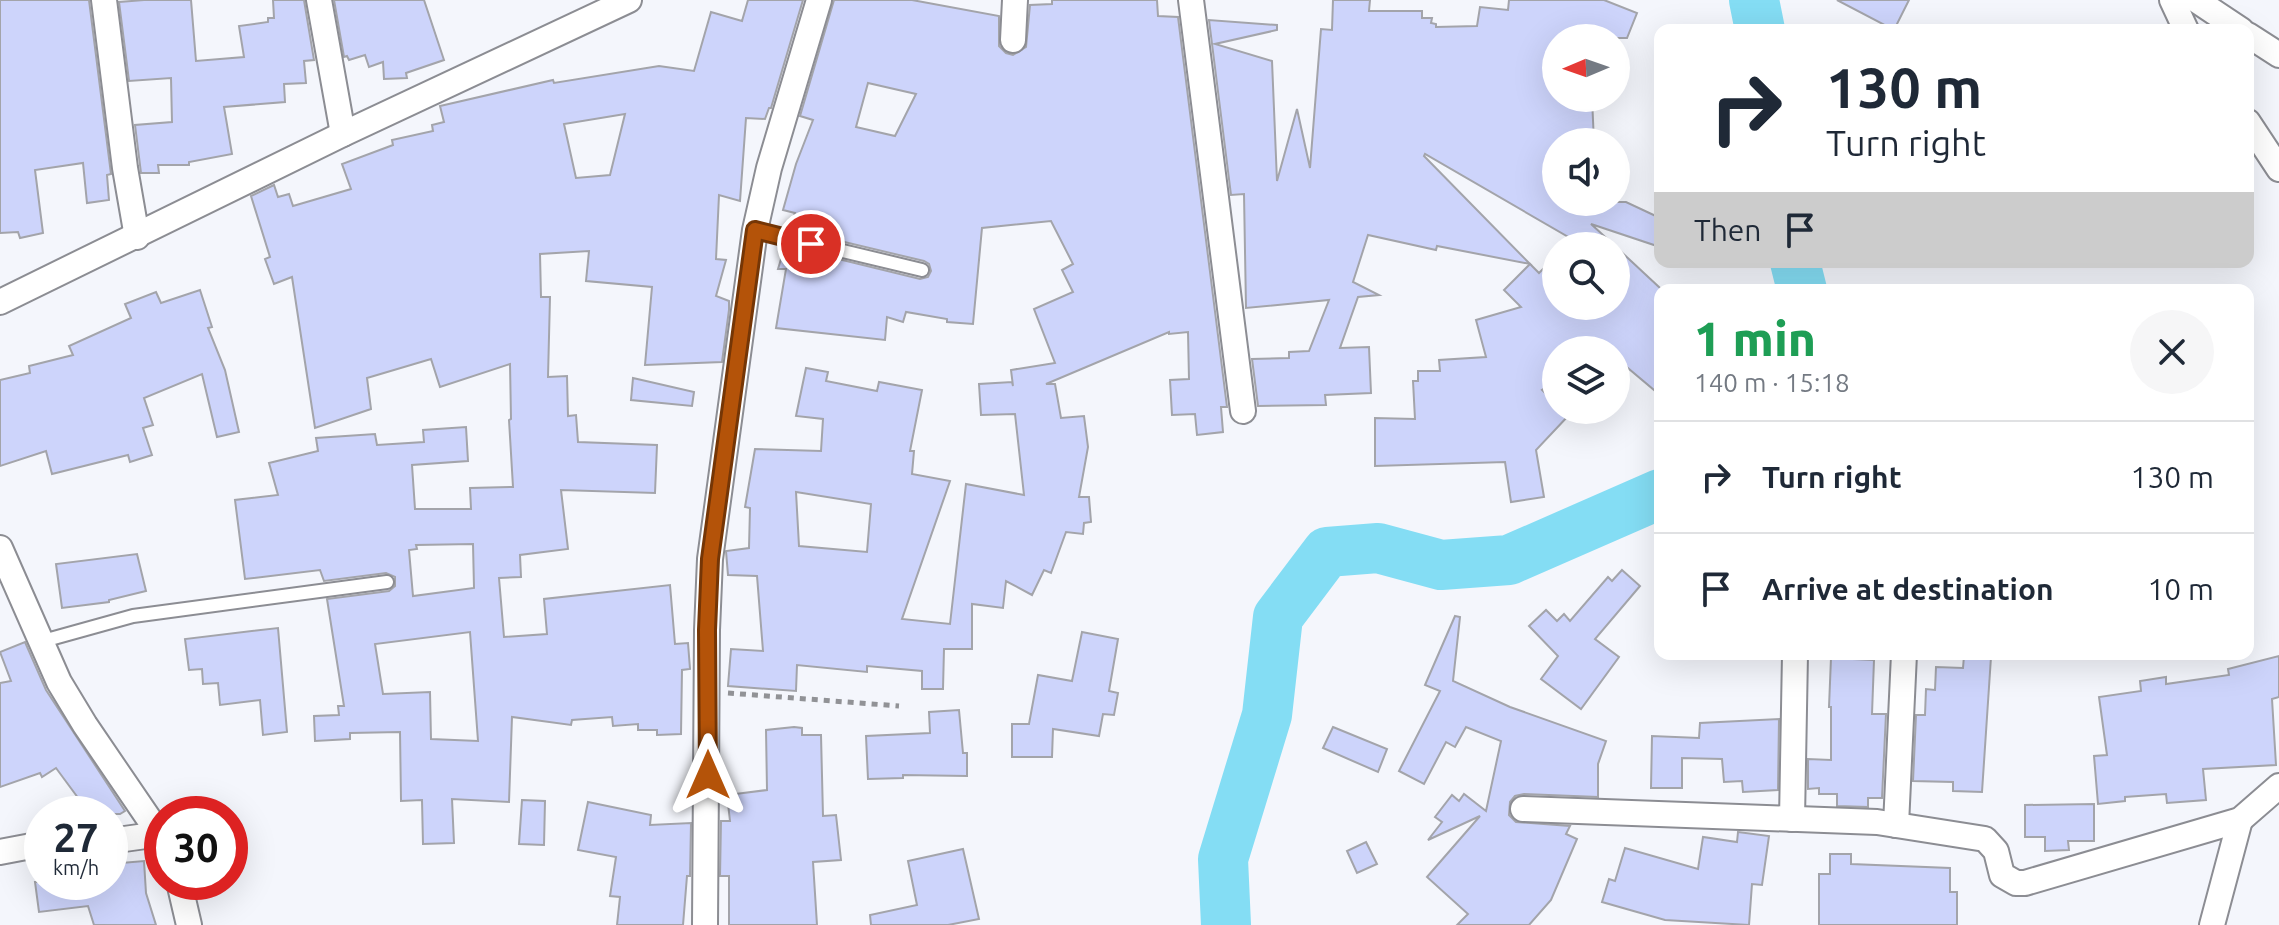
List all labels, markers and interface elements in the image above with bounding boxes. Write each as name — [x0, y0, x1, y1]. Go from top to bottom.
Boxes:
north arrow — [1542, 24, 1630, 112]
map controls — [1542, 24, 1630, 424]
icon: right — [1694, 56, 1798, 160]
text: 130 m — [1826, 56, 1982, 119]
text: Turn right — [1826, 122, 1986, 163]
button: sound — [1542, 128, 1630, 216]
icon: arrive — [1778, 208, 1822, 252]
pin — [777, 210, 845, 278]
text: Then — [1694, 213, 1762, 247]
icon: arrive — [789, 222, 833, 266]
button: search — [1542, 232, 1630, 320]
button: close — [2130, 310, 2214, 394]
text: 1 min — [1694, 311, 1816, 365]
button: layers — [1542, 336, 1630, 424]
text: 140 m · 15:18 — [1694, 368, 1850, 397]
icon: right — [1694, 455, 1738, 499]
text: Turn right — [1762, 460, 1902, 494]
text: 130 m — [2130, 460, 2214, 494]
icon: arrive — [1694, 567, 1738, 611]
text: Arrive at destination — [1762, 572, 2054, 606]
text: 10 m — [2147, 572, 2214, 606]
position arrow — [666, 733, 750, 817]
speed limit sign: 30 — [144, 796, 248, 900]
text: 27 — [53, 815, 99, 860]
text: km/h — [53, 856, 99, 879]

